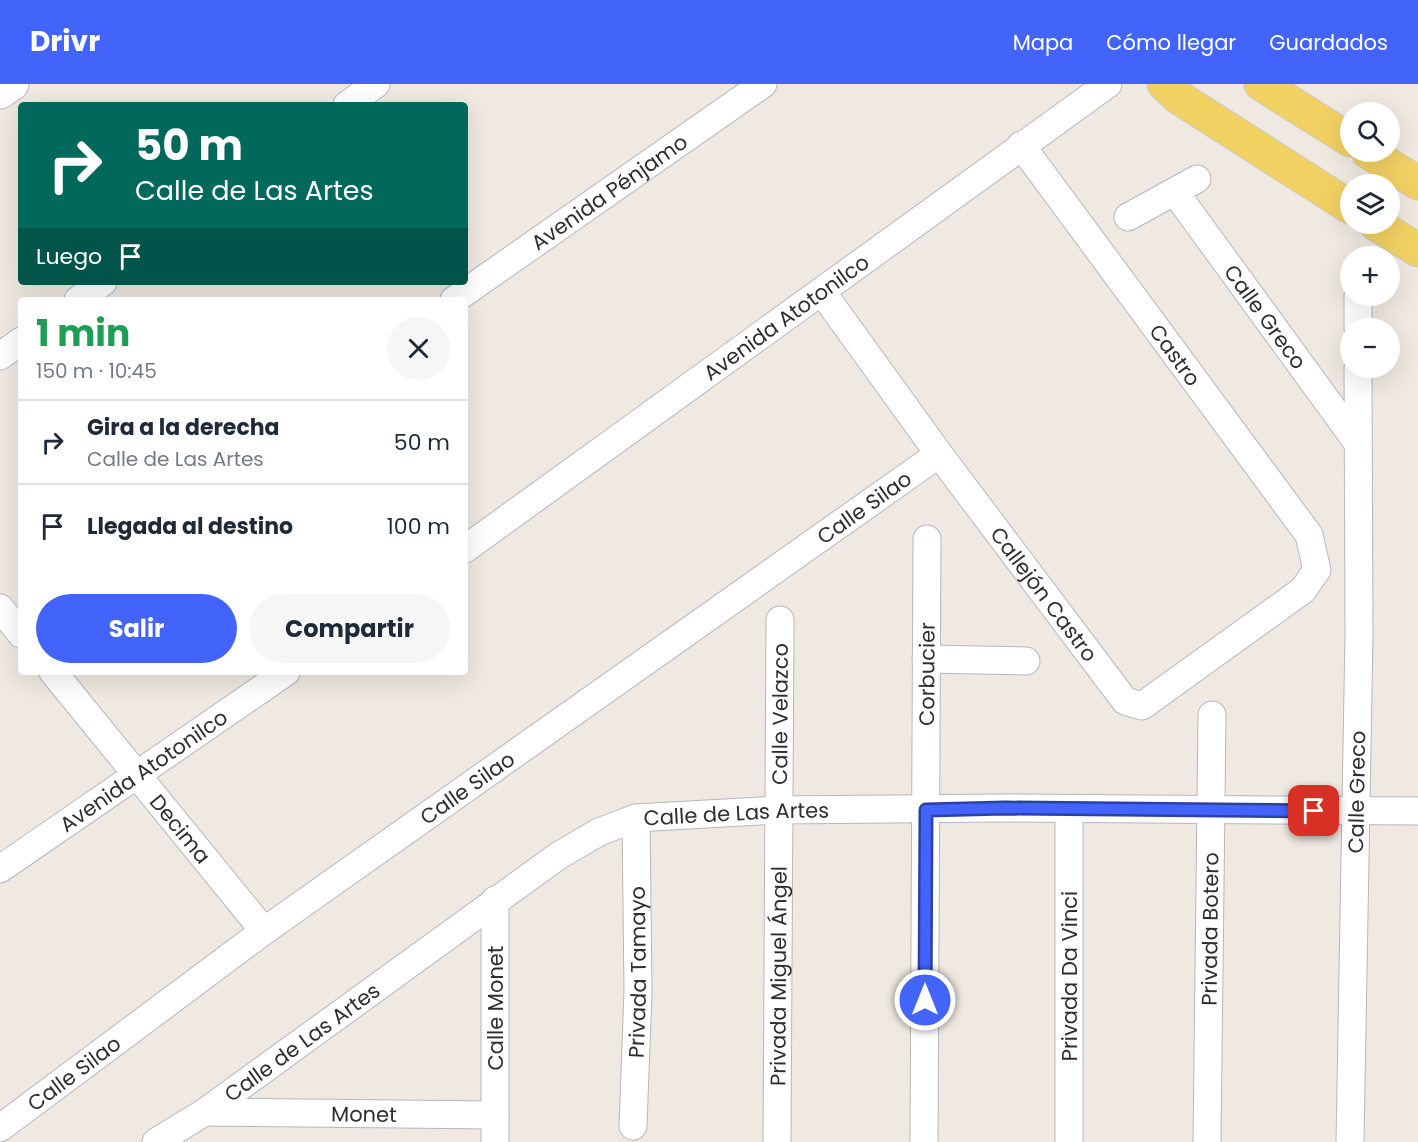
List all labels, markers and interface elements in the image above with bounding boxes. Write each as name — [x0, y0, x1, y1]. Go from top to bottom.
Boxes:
text: Drivr — [30, 22, 100, 61]
text: Mapa — [1013, 28, 1073, 57]
text: Cómo llegar — [1106, 28, 1236, 57]
text: Guardados — [1269, 28, 1388, 57]
map controls — [1340, 102, 1400, 378]
button: search — [1340, 102, 1400, 162]
text: 50 m — [135, 116, 243, 175]
icon: right — [36, 126, 114, 204]
street label: Avenida Pénjamo — [525, 127, 693, 257]
text: Calle de Las Artes — [135, 172, 374, 209]
button: layers — [1340, 174, 1400, 234]
icon: arrive — [114, 240, 147, 273]
text: Luego — [36, 241, 102, 272]
button: + — [1340, 246, 1400, 306]
street label: Avenida Atotonilco — [697, 247, 875, 387]
street label: Calle Greco — [1218, 258, 1314, 375]
text: 1 min — [36, 308, 130, 359]
button: close — [387, 317, 450, 380]
street label: Castro — [1143, 318, 1207, 392]
button: − — [1340, 318, 1400, 378]
text: 150 m · 10:45 — [36, 357, 157, 385]
text: Gira a la derecha — [87, 412, 280, 443]
icon: right — [36, 426, 69, 459]
text: 50 m — [394, 427, 450, 458]
text: Calle de Las Artes — [87, 445, 264, 473]
street label: Calle Silao — [811, 464, 917, 551]
icon: arrive — [36, 510, 69, 543]
text: Llegada al destino — [87, 511, 293, 542]
text: 100 m — [387, 511, 450, 542]
street label: Callejón Castro — [984, 521, 1105, 667]
button: Salir — [36, 594, 237, 663]
button: Compartir — [249, 594, 450, 663]
street label: Corbucier — [912, 622, 941, 726]
street label: Calle Velazco — [765, 643, 794, 785]
street label: Avenida Atotonilco — [54, 702, 233, 838]
street label: Calle Greco — [1341, 730, 1372, 854]
street label: Calle Silao — [414, 744, 520, 831]
pin — [1288, 785, 1339, 836]
street label: Decima — [144, 788, 218, 869]
icon: arrive — [1297, 794, 1330, 827]
street label: Calle de Las Artes — [643, 795, 829, 832]
street label: Privada Botero — [1194, 852, 1225, 1006]
street label: Privada Miguel Ángel — [763, 866, 793, 1086]
street label: Privada Tamayo — [621, 886, 653, 1059]
street label: Privada Da Vinci — [1055, 891, 1084, 1061]
street label: Calle Monet — [481, 946, 510, 1071]
position arrow — [893, 968, 957, 1032]
street label: Calle de Las Artes — [218, 976, 385, 1108]
street label: Calle Silao — [21, 1029, 126, 1117]
street label: Monet — [331, 1099, 397, 1128]

